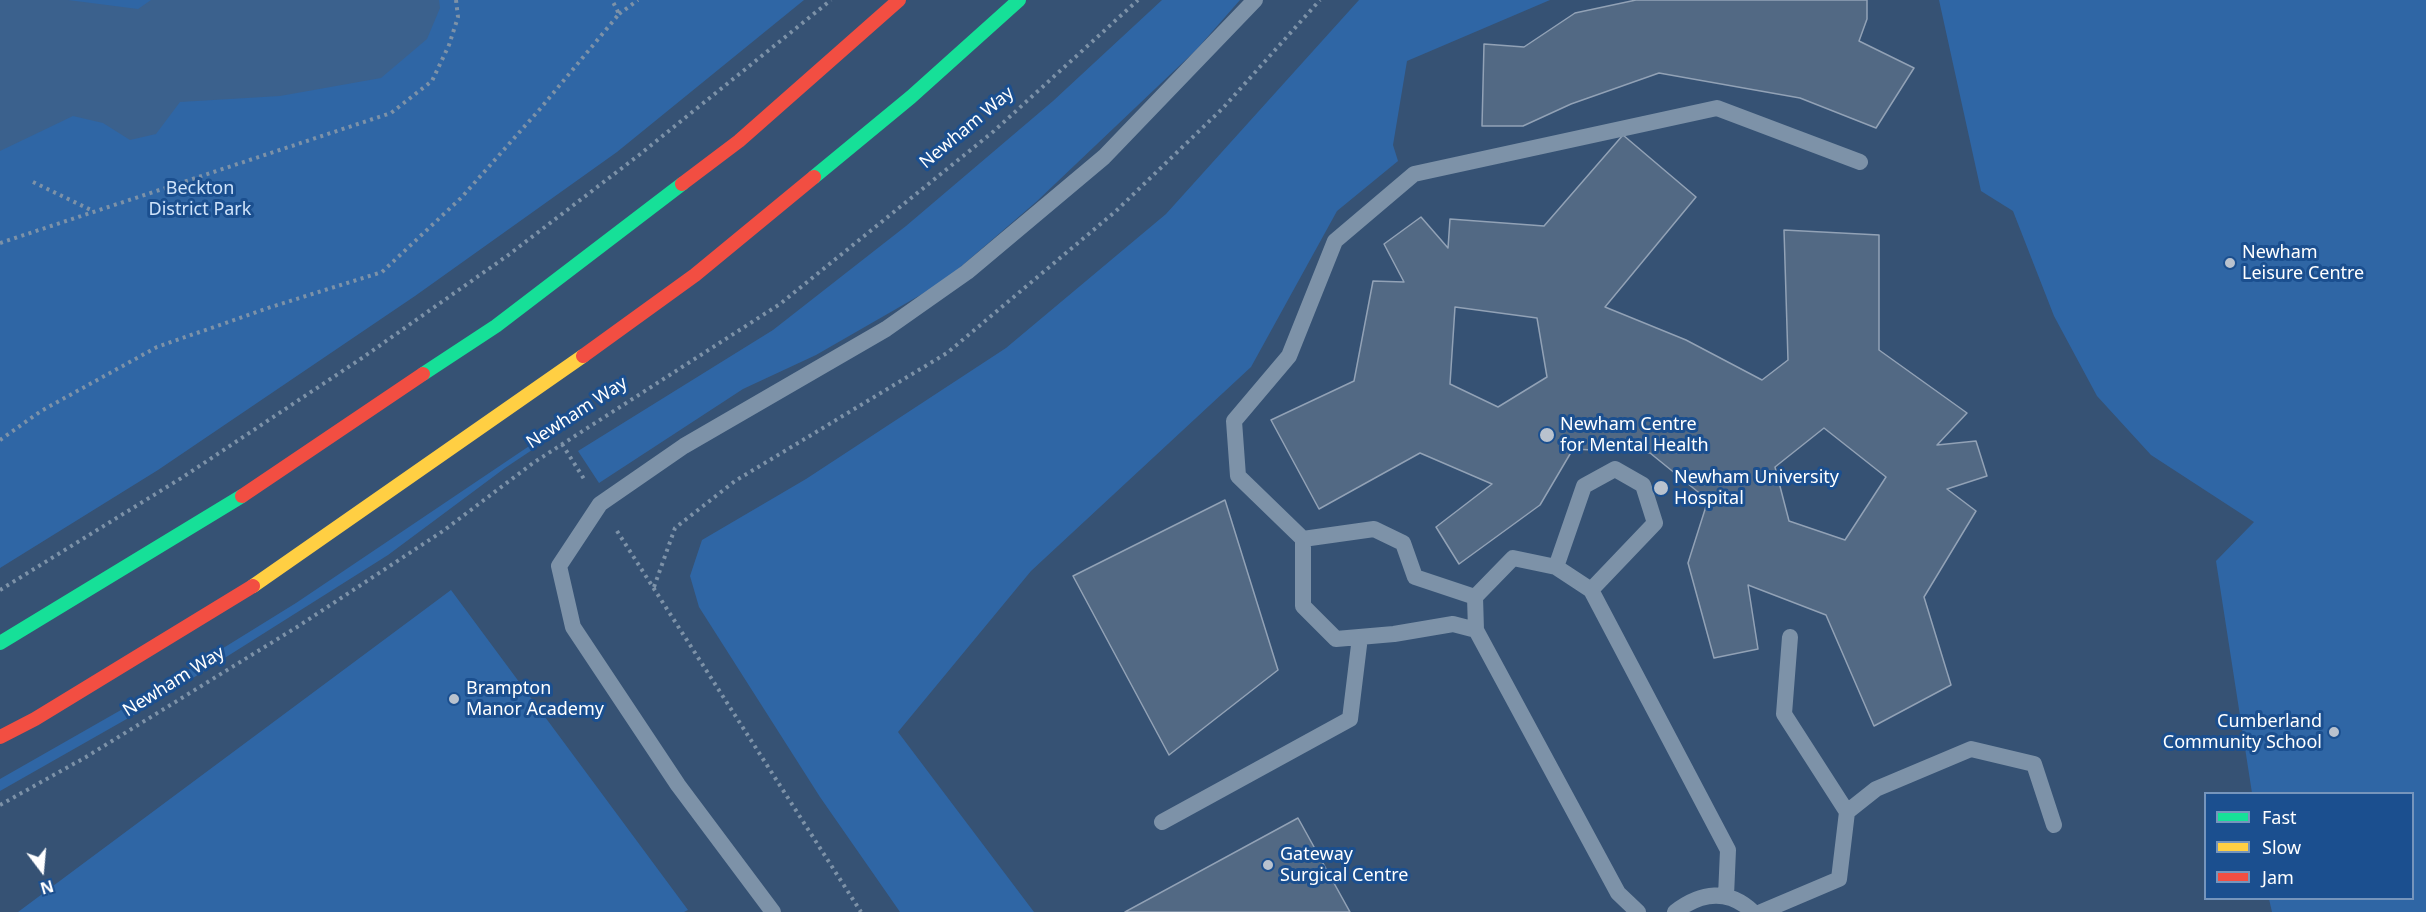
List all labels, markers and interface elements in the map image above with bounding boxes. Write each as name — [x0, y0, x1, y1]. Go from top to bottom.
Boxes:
street label: Newham Way — [916, 82, 1018, 174]
park label: Beckton District Park — [149, 178, 251, 220]
place label: Newham Leisure Centre — [2242, 242, 2364, 284]
marker: Newham Leisure Centre — [2223, 256, 2237, 270]
street label: Newham Way — [522, 372, 632, 454]
place label: Newham Centre for Mental Health — [1560, 414, 1709, 456]
marker: Newham Centre for Mental Health — [1538, 426, 1556, 444]
place label: Newham University Hospital — [1674, 467, 1839, 510]
marker: Newham University Hospital — [1652, 479, 1670, 497]
street label: Newham Way — [119, 642, 229, 722]
place label: Brampton Manor Academy — [466, 678, 604, 720]
marker: Brampton Manor Academy — [447, 692, 461, 706]
place label: Cumberland Community School — [2163, 711, 2322, 754]
marker: Cumberland Community School — [2327, 725, 2341, 739]
legend — [2204, 792, 2414, 900]
text: Fast — [2262, 805, 2297, 829]
text: Slow — [2262, 835, 2301, 859]
north arrow — [12, 840, 72, 900]
place label: Gateway Surgical Centre — [1280, 844, 1408, 886]
marker: Gateway Surgical Centre — [1261, 858, 1275, 872]
text: Jam — [2262, 865, 2294, 889]
text: N — [38, 875, 56, 900]

